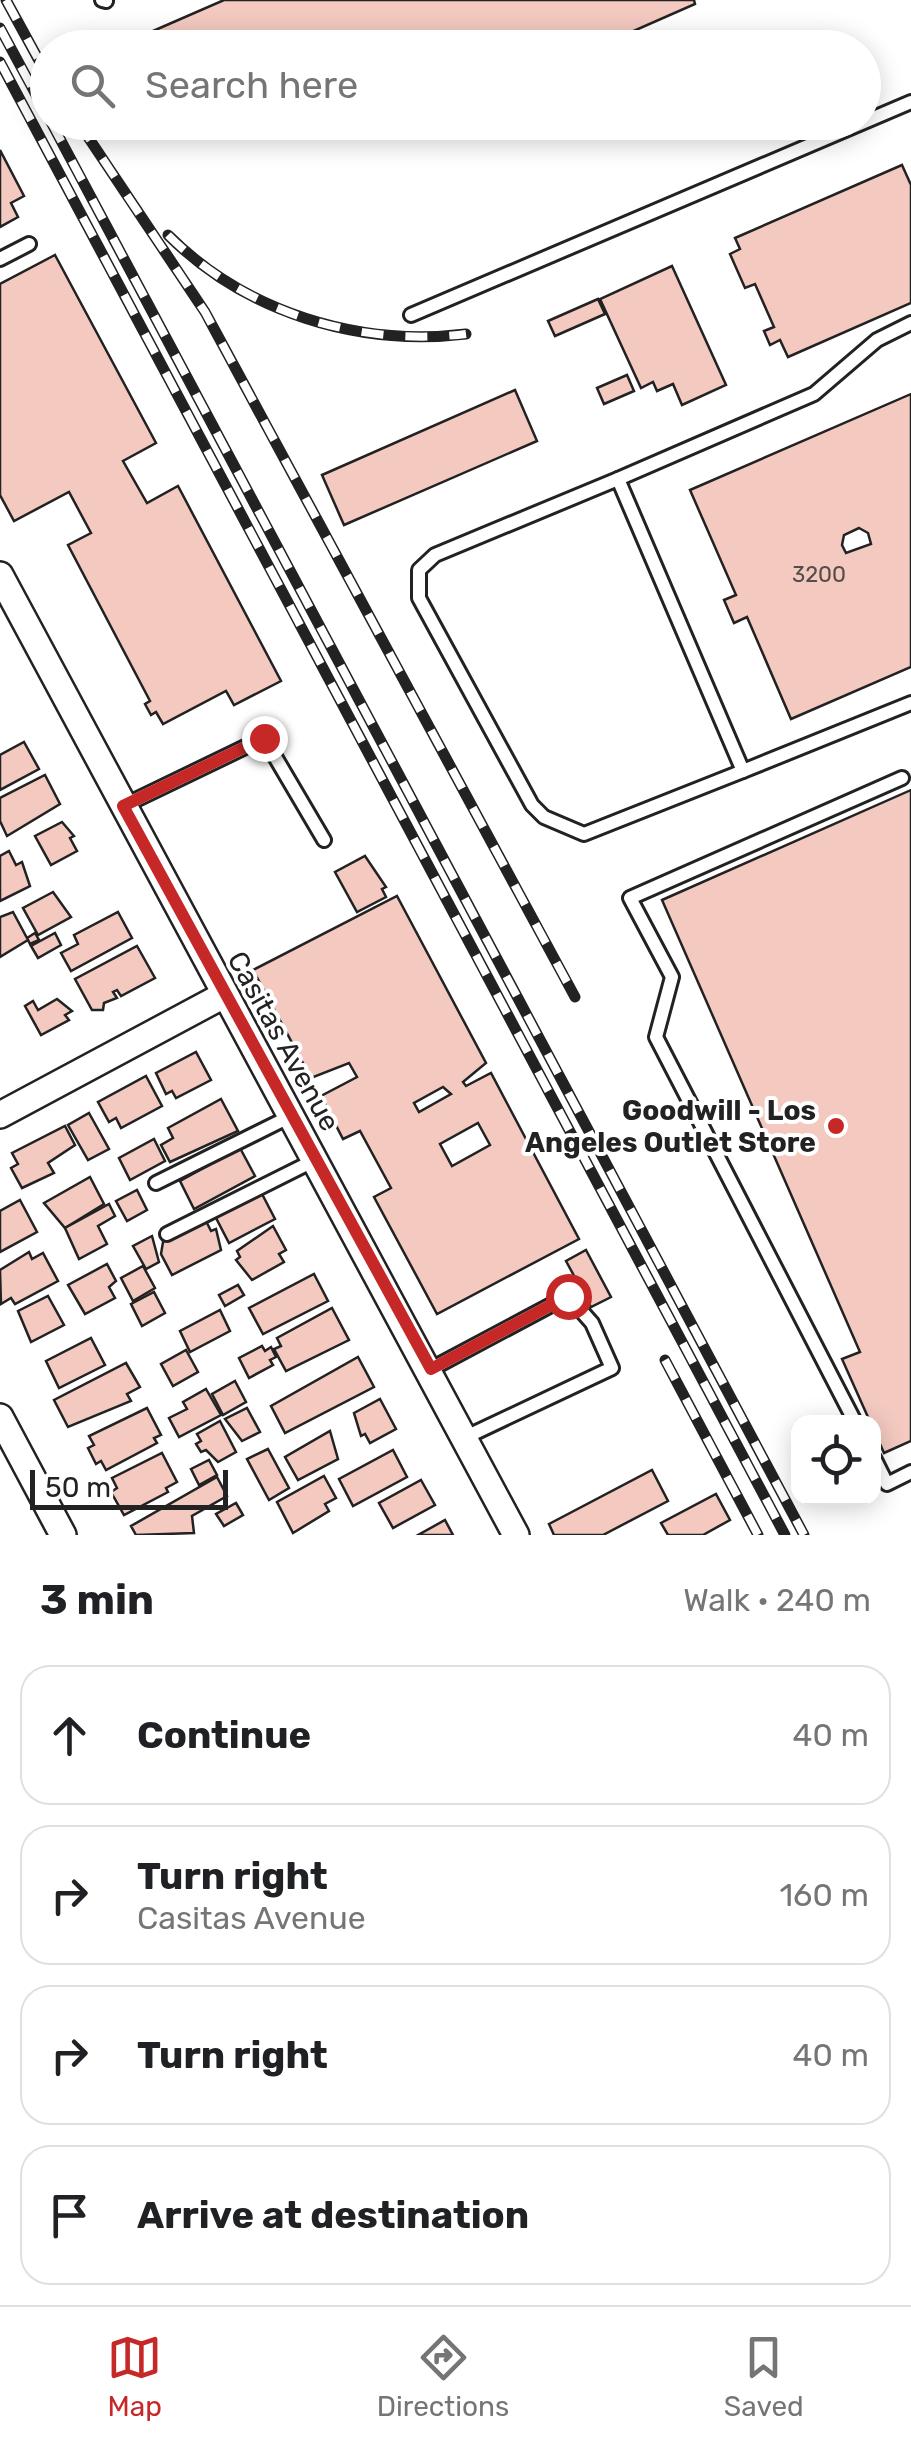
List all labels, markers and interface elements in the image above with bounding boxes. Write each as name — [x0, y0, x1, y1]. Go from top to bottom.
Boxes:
search box — [30, 30, 881, 140]
icon: search — [65, 58, 120, 113]
text: Search here — [145, 62, 358, 108]
house number: 3200 — [792, 561, 846, 588]
route end — [242, 716, 288, 762]
street label: Casitas Avenue — [221, 946, 346, 1137]
place label: Goodwill - Los Angeles Outlet Store — [525, 1094, 816, 1159]
marker: Goodwill - Los Angeles Outlet Store — [825, 1115, 847, 1137]
route start — [546, 1274, 592, 1320]
map controls — [791, 1415, 881, 1505]
button: locate — [791, 1415, 881, 1505]
scale bar — [30, 1465, 228, 1510]
text: 50 m — [45, 1471, 111, 1504]
text: 3 min — [40, 1575, 154, 1625]
text: Walk · 240 m — [683, 1581, 871, 1619]
icon: ahead — [42, 1708, 97, 1763]
text: Continue — [137, 1712, 311, 1758]
text: 40 m — [793, 1716, 869, 1754]
text: Turn right — [137, 1853, 328, 1899]
icon: right — [42, 1868, 97, 1923]
text: 160 m — [779, 1876, 869, 1914]
text: Casitas Avenue — [137, 1899, 366, 1937]
icon: right — [42, 2028, 97, 2083]
text: Turn right — [137, 2032, 328, 2078]
text: 40 m — [793, 2036, 869, 2074]
icon: arrive — [42, 2188, 97, 2243]
text: Arrive at destination — [137, 2192, 529, 2238]
tab: Map — [107, 2330, 162, 2423]
tab: Directions — [377, 2330, 509, 2423]
tab: Saved — [724, 2330, 804, 2423]

